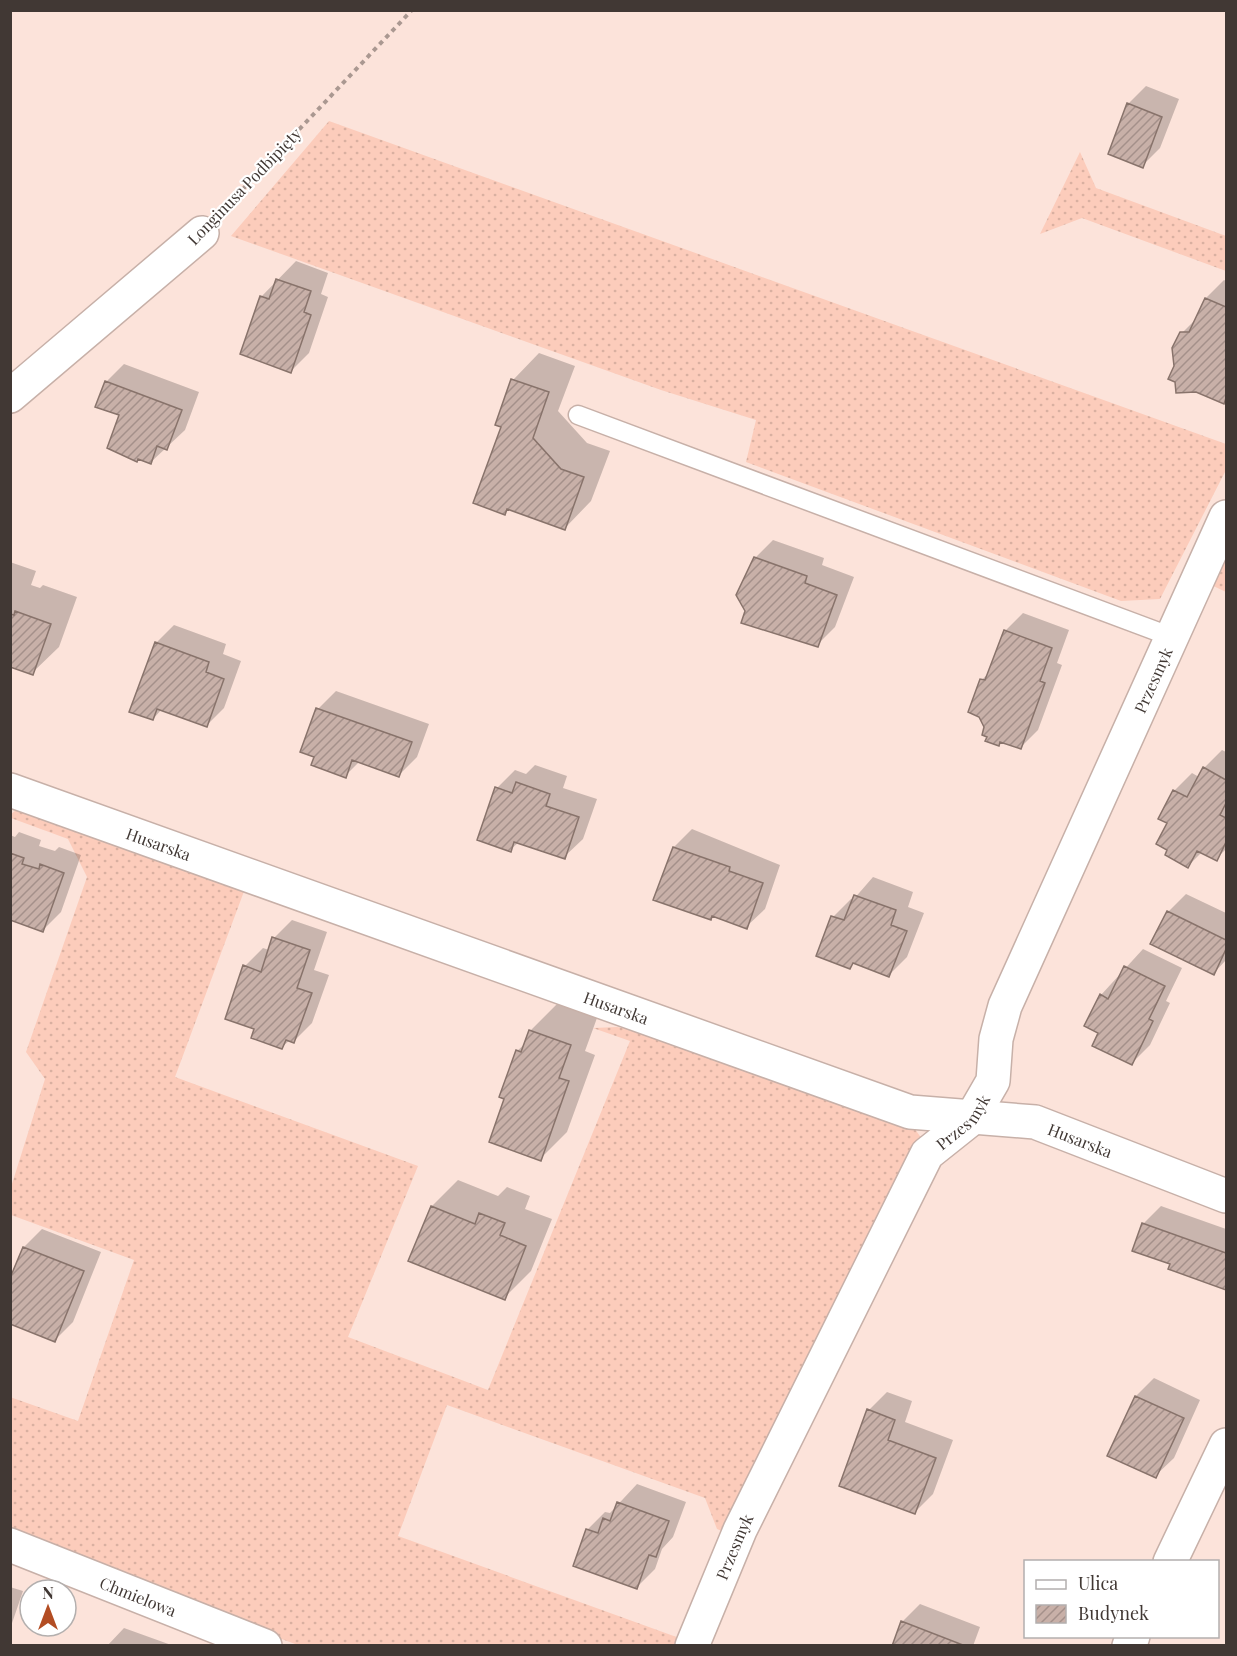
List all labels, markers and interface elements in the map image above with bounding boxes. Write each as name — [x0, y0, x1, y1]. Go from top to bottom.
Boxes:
street label: Longinusa Podbipięty — [183, 123, 305, 249]
street label: Przesmyk — [1128, 643, 1177, 716]
street label: Husarska — [124, 822, 194, 864]
street label: Husarska — [581, 986, 652, 1028]
street label: Przesmyk — [931, 1090, 994, 1154]
street label: Husarska — [1045, 1118, 1116, 1162]
street label: Przesmyk — [710, 1510, 757, 1583]
legend — [1024, 1560, 1219, 1638]
street label: Chmielowa — [97, 1571, 180, 1620]
text: Ulica — [1078, 1571, 1118, 1595]
north arrow — [18, 1578, 78, 1638]
text: N — [42, 1582, 54, 1603]
text: Budynek — [1078, 1601, 1149, 1625]

